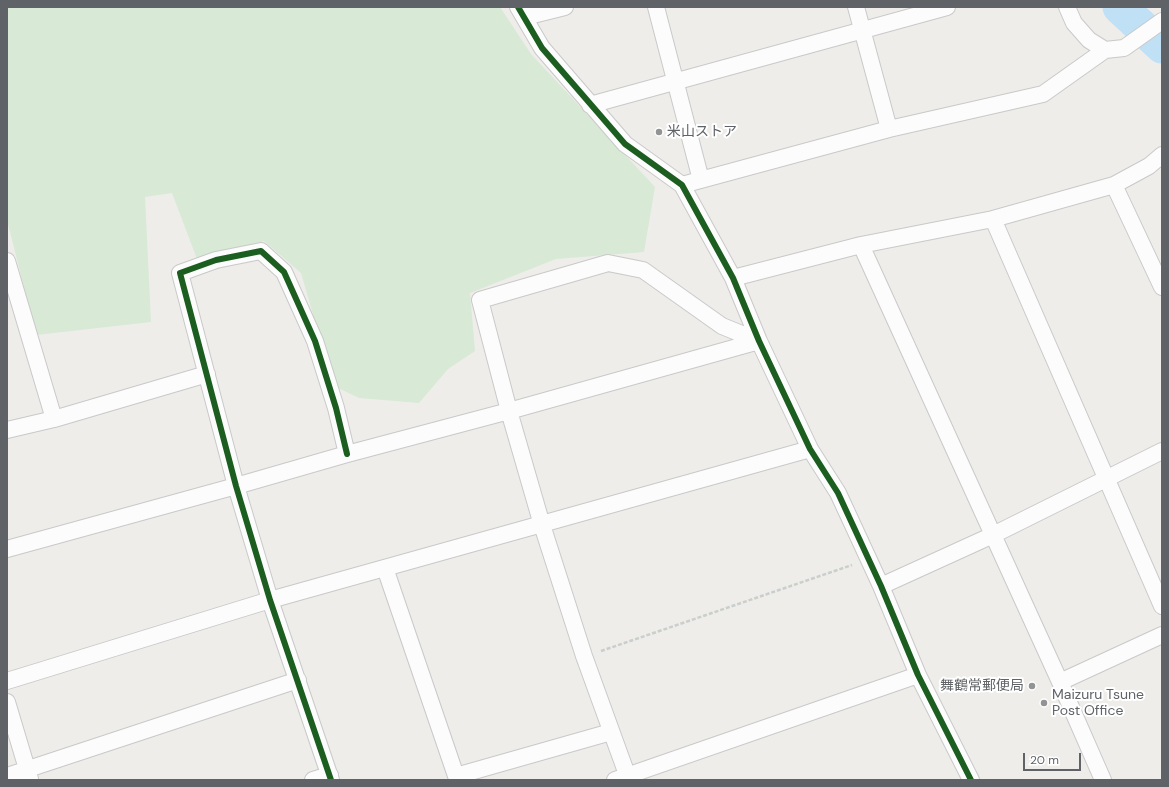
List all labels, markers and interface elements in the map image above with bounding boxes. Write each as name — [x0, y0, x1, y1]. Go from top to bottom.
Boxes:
place label: 米山ストア — [667, 124, 737, 140]
marker: 米山ストア — [654, 127, 664, 137]
place label: 舞鶴常郵便局 — [940, 678, 1024, 694]
marker: 舞鶴常郵便局 — [1027, 681, 1037, 691]
place label: Maizuru Tsune Post Office — [1052, 687, 1144, 720]
marker: Maizuru Tsune Post Office — [1039, 698, 1049, 708]
scale bar — [1025, 745, 1083, 771]
text: 20 m — [1030, 752, 1059, 768]

